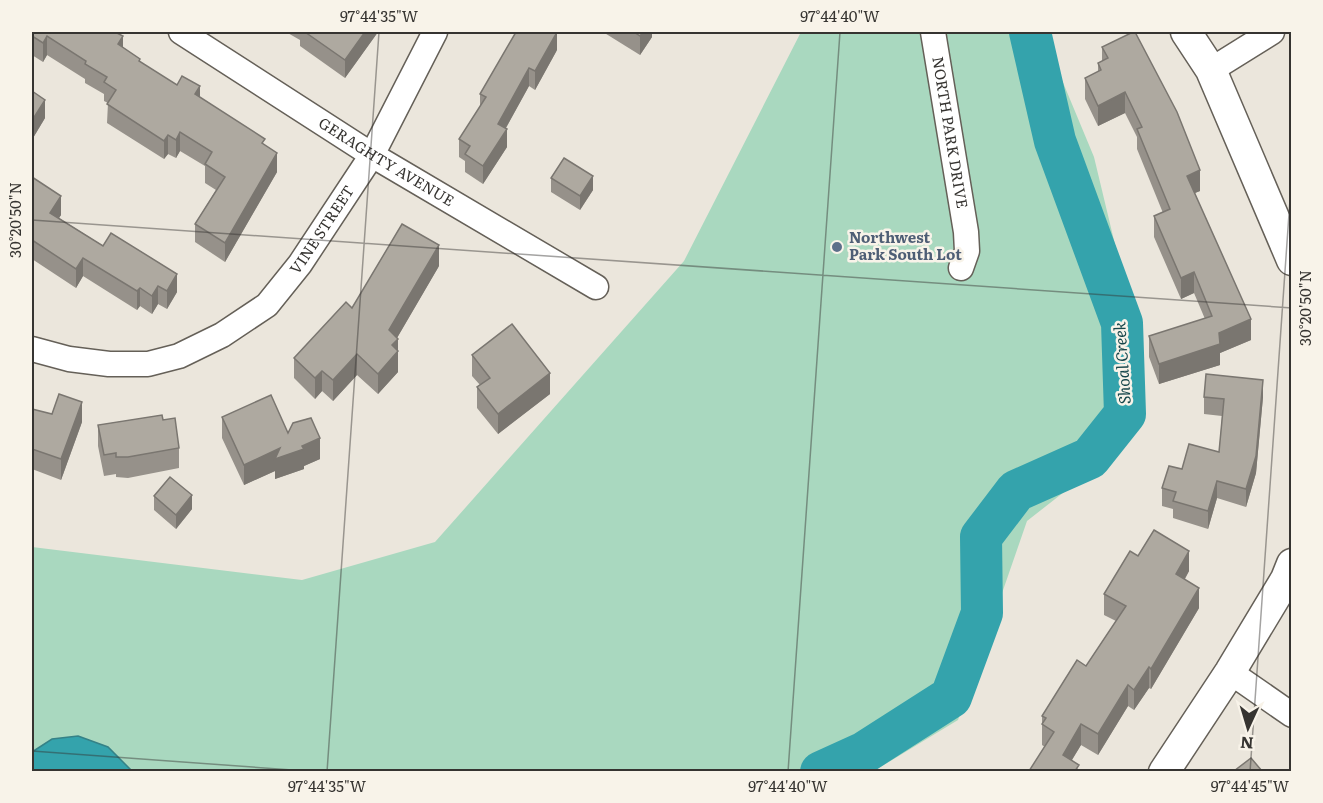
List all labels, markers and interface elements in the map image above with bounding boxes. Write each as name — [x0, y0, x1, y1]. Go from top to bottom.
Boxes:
text: 97°44'35"W — [340, 4, 419, 27]
text: 97°44'40"W — [800, 4, 880, 27]
street label: NORTH PARK DRIVE — [927, 55, 975, 210]
street label: GERAGHTY AVENUE — [315, 111, 459, 211]
street label: VINE STREET — [283, 180, 359, 279]
text: 30°20'50"N — [3, 182, 26, 258]
place label: Northwest Park South Lot — [849, 225, 962, 265]
marker: Northwest Park South Lot — [830, 240, 844, 254]
text: 30°20'50"N — [1293, 270, 1316, 346]
water label: Shoal Creek — [1106, 321, 1136, 405]
north arrow — [1218, 698, 1278, 758]
text: N — [1239, 732, 1254, 756]
text: 97°44'35"W — [288, 774, 367, 797]
text: 97°44'40"W — [748, 774, 828, 797]
text: 97°44'45"W — [1211, 774, 1290, 797]

